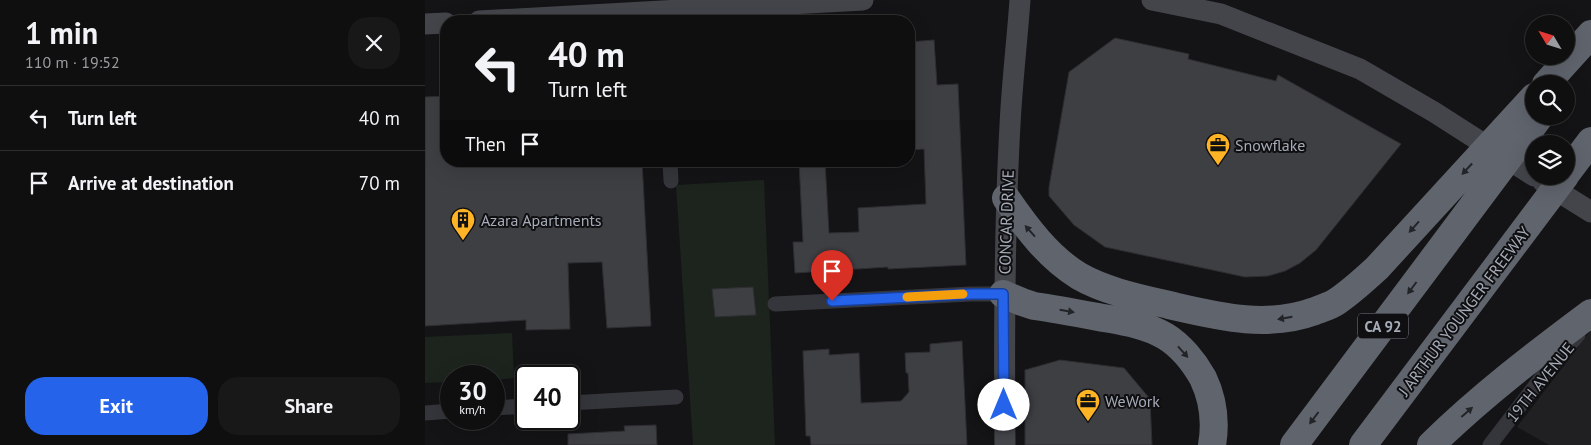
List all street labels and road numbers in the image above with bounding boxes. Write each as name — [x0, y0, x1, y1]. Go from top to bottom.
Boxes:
street label: CONCAR DRIVE — [994, 169, 1018, 275]
street label: J ARTHUR YOUNGER FREEWAY — [1393, 222, 1534, 401]
road number: CA 92 — [1358, 314, 1408, 338]
street label: 19TH AVENUE — [1502, 338, 1578, 426]

